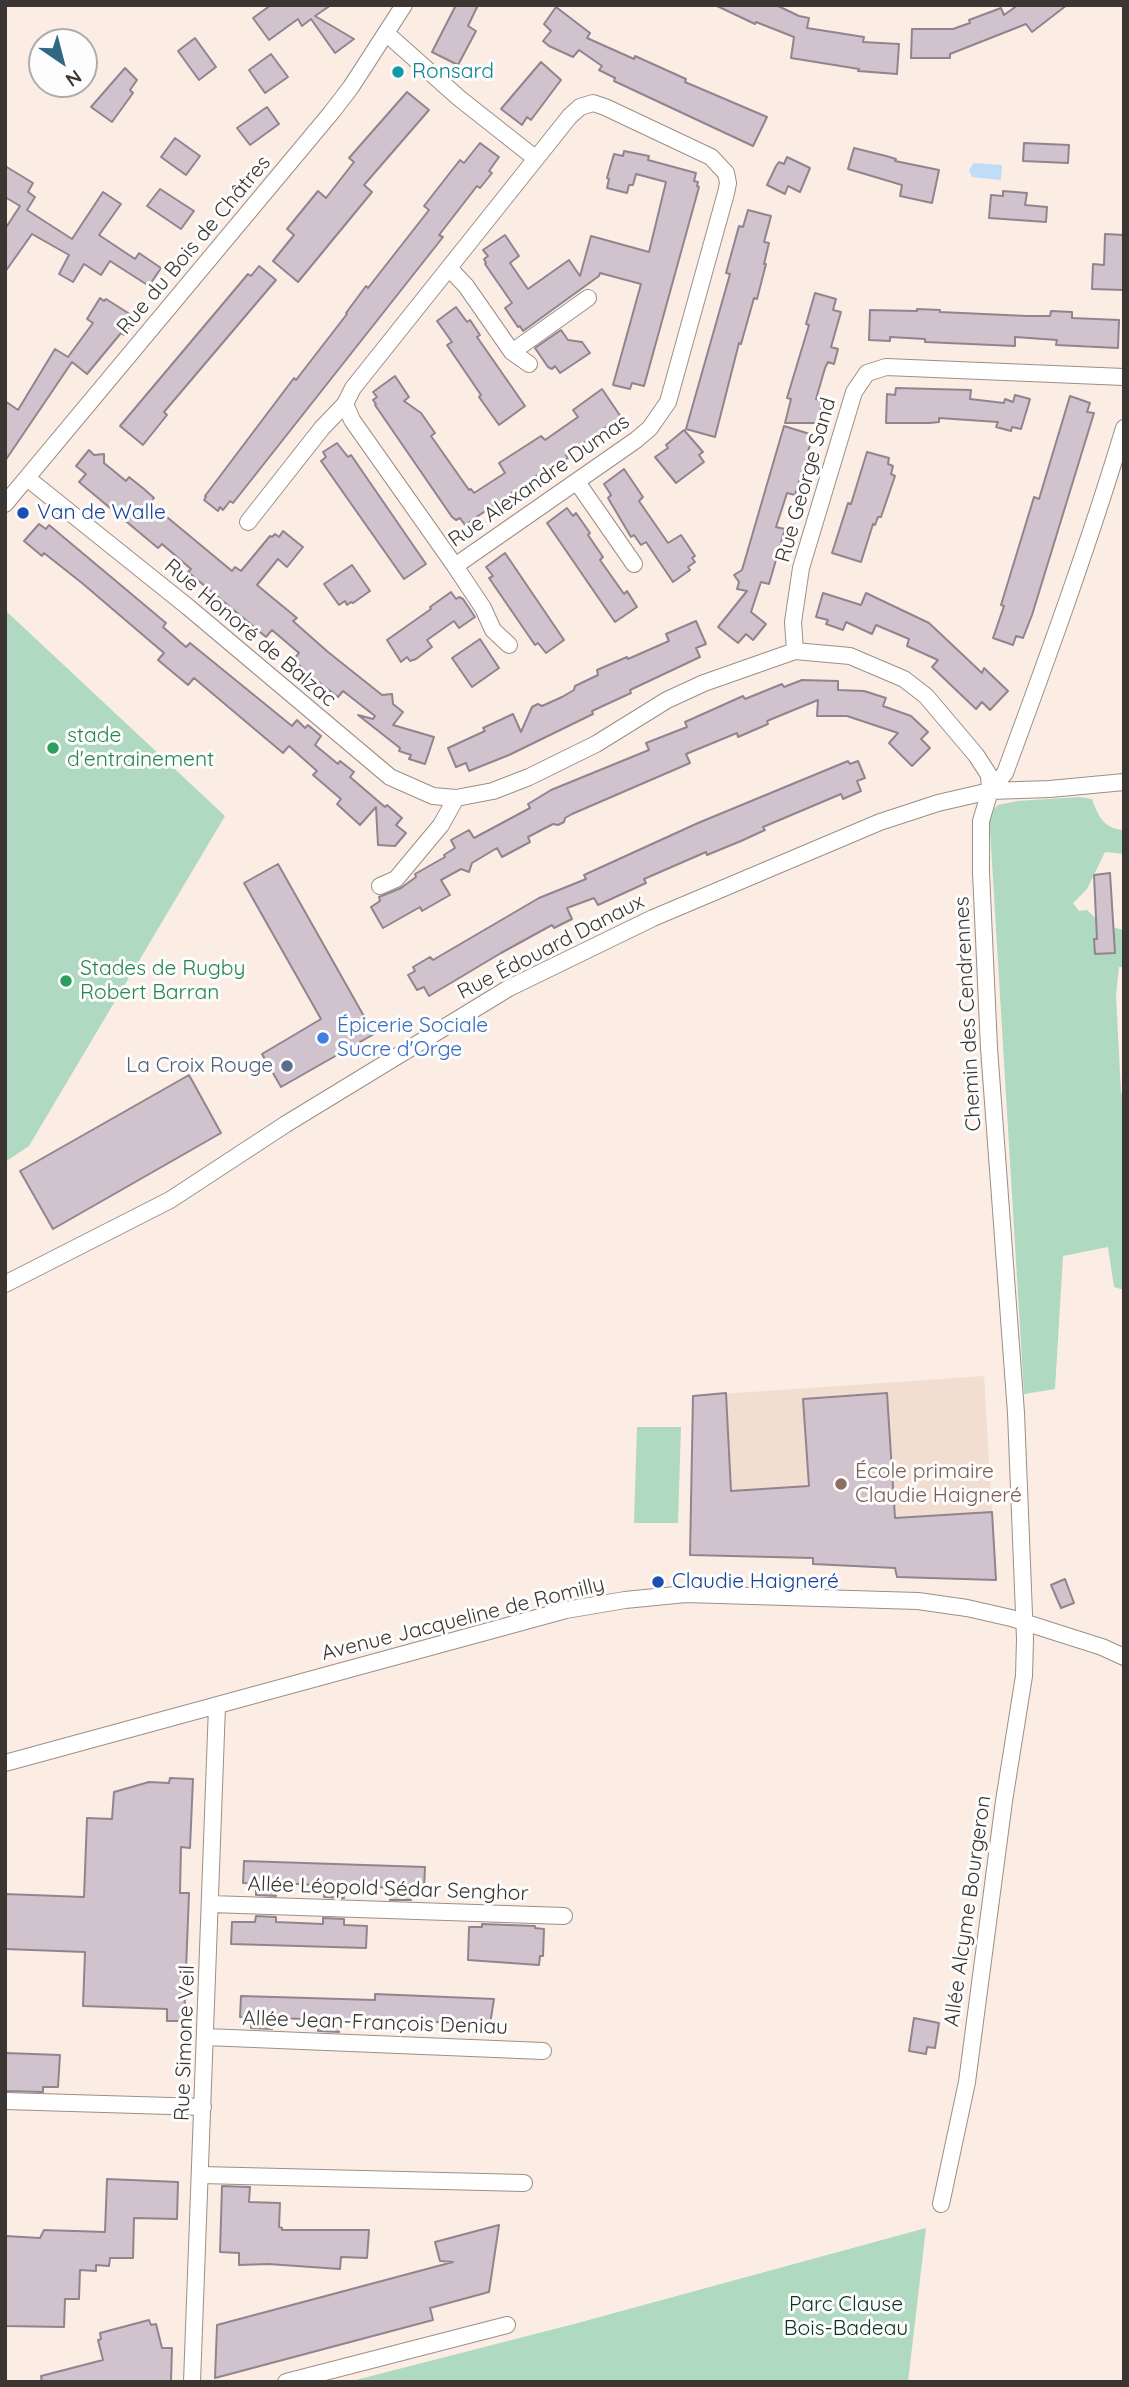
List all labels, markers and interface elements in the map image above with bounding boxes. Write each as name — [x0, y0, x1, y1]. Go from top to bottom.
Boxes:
north arrow — [28, 28, 98, 98]
place label: Ronsard — [412, 59, 494, 85]
marker: Ronsard — [390, 64, 406, 80]
text: N — [61, 65, 87, 92]
street label: Rue du Bois de Châtres — [112, 150, 276, 340]
street label: Rue George Sand — [770, 395, 842, 565]
street label: Rue Alexandre Dumas — [444, 409, 634, 553]
place label: Van de Walle — [37, 500, 166, 526]
marker: Van de Walle — [15, 505, 31, 521]
street label: Rue Honoré de Balzac — [159, 554, 341, 712]
place label: stade d'entrainement — [67, 723, 214, 773]
marker: stade d'entrainement — [45, 740, 61, 756]
street label: Rue Édouard Danaux — [453, 889, 649, 1005]
street label: Chemin des Cendrennes — [949, 896, 987, 1132]
place label: Stades de Rugby Robert Barran — [80, 956, 246, 1006]
marker: Stades de Rugby Robert Barran — [58, 973, 74, 989]
place label: Épicerie Sociale Sucre d'Orge — [337, 1013, 488, 1063]
marker: Épicerie Sociale Sucre d'Orge — [315, 1030, 331, 1046]
place label: La Croix Rouge — [126, 1053, 273, 1079]
marker: La Croix Rouge — [279, 1058, 295, 1074]
place label: École primaire Claudie Haigneré — [855, 1459, 1022, 1509]
marker: École primaire Claudie Haigneré — [833, 1476, 849, 1492]
place label: Claudie Haigneré — [672, 1569, 839, 1595]
street label: Avenue Jacqueline de Romilly — [319, 1572, 607, 1666]
marker: Claudie Haigneré — [650, 1574, 666, 1590]
street label: Allée Alcyme Bourgeron — [939, 1794, 997, 2028]
street label: Allée Léopold Sédar Senghor — [247, 1871, 529, 1907]
street label: Rue Simone Veil — [170, 1965, 200, 2121]
street label: Allée Jean-François Deniau — [242, 2006, 508, 2040]
park label: Parc Clause Bois-Badeau — [784, 2292, 908, 2342]

